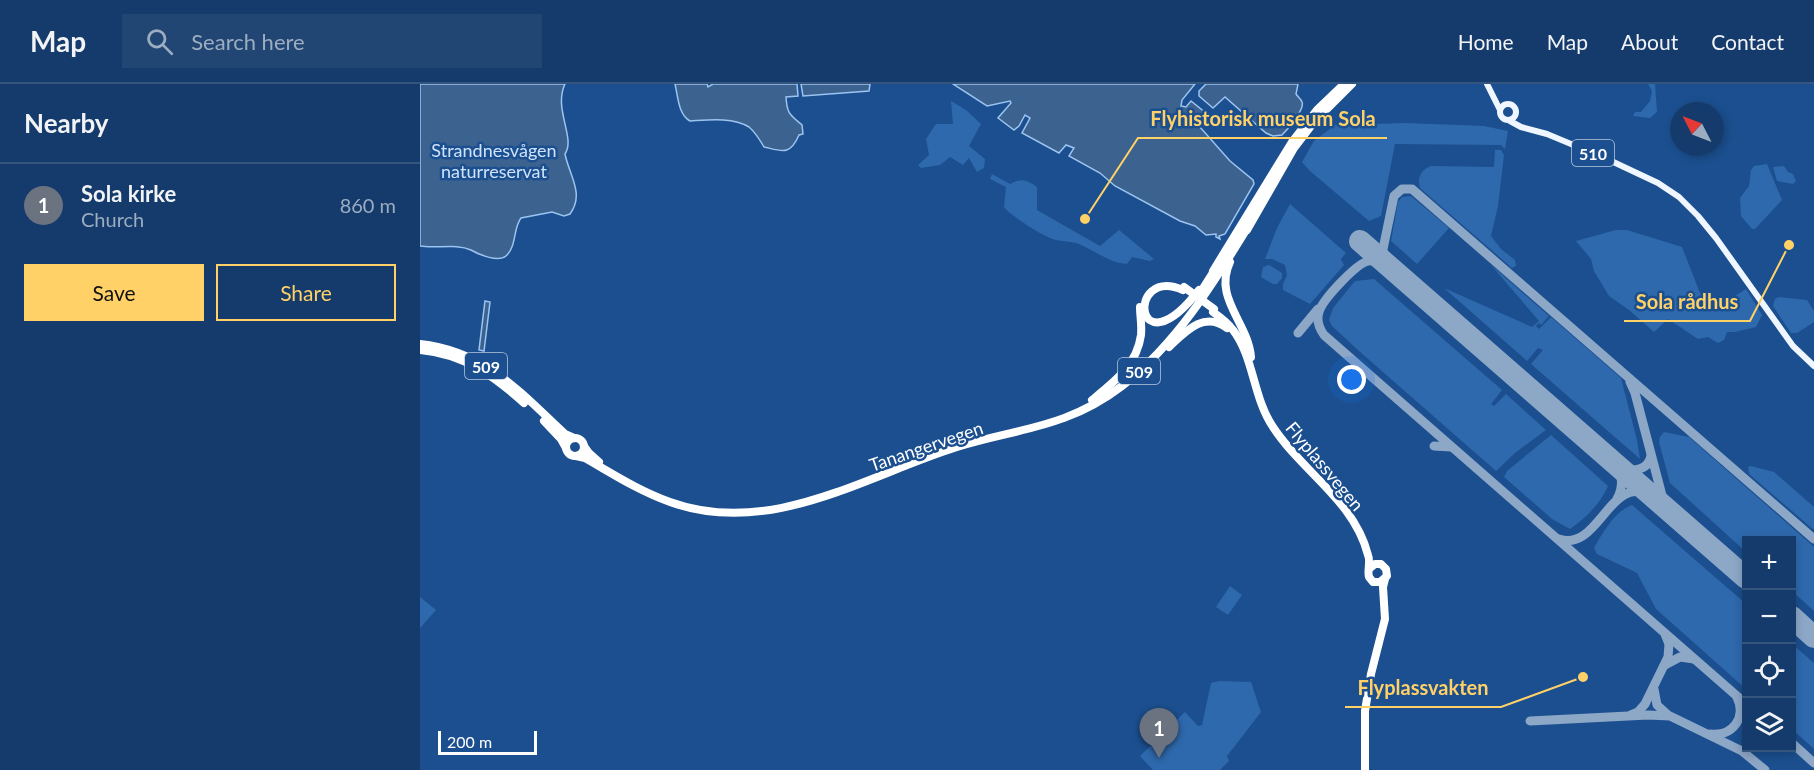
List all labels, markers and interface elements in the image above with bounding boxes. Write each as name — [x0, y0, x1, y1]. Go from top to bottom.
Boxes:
search box — [122, 14, 542, 68]
text: Map — [30, 24, 86, 58]
icon: search — [143, 25, 176, 58]
text: Search here — [191, 28, 305, 55]
text: Home — [1458, 29, 1514, 54]
text: Map — [1547, 29, 1588, 54]
text: About — [1621, 29, 1678, 54]
text: Contact — [1711, 29, 1784, 54]
callout: Flyhistorisk museum Sola — [1138, 100, 1387, 138]
north arrow — [1670, 102, 1724, 156]
text: Flyhistorisk museum Sola — [1150, 106, 1376, 130]
text: Nearby — [24, 107, 109, 139]
park label: Strandnesvågen naturreservat — [431, 139, 557, 182]
road number: 510 — [1572, 140, 1614, 166]
text: Sola kirke — [81, 180, 176, 207]
text: 1 — [38, 193, 49, 217]
text: 860 m — [340, 193, 396, 217]
text: Church — [81, 207, 144, 231]
button: Save — [24, 264, 204, 321]
button: Share — [216, 264, 396, 321]
callout: Sola rådhus — [1624, 283, 1750, 321]
text: Sola rådhus — [1636, 289, 1739, 313]
road number: 509 — [465, 353, 507, 379]
road number: 509 — [1118, 358, 1160, 384]
your location — [1337, 365, 1366, 394]
street label: Tanangervegen — [866, 416, 986, 476]
street label: Flyplassvegen — [1281, 417, 1369, 515]
map controls — [1742, 536, 1796, 752]
button: + — [1742, 536, 1796, 590]
button: − — [1742, 590, 1796, 644]
button: locate — [1742, 644, 1796, 698]
callout: Flyplassvakten — [1345, 669, 1501, 707]
text: Flyplassvakten — [1357, 675, 1489, 699]
button: layers — [1742, 698, 1796, 752]
pin: 1 — [1140, 708, 1178, 758]
scale bar — [438, 728, 537, 756]
text: 200 m — [447, 732, 492, 751]

